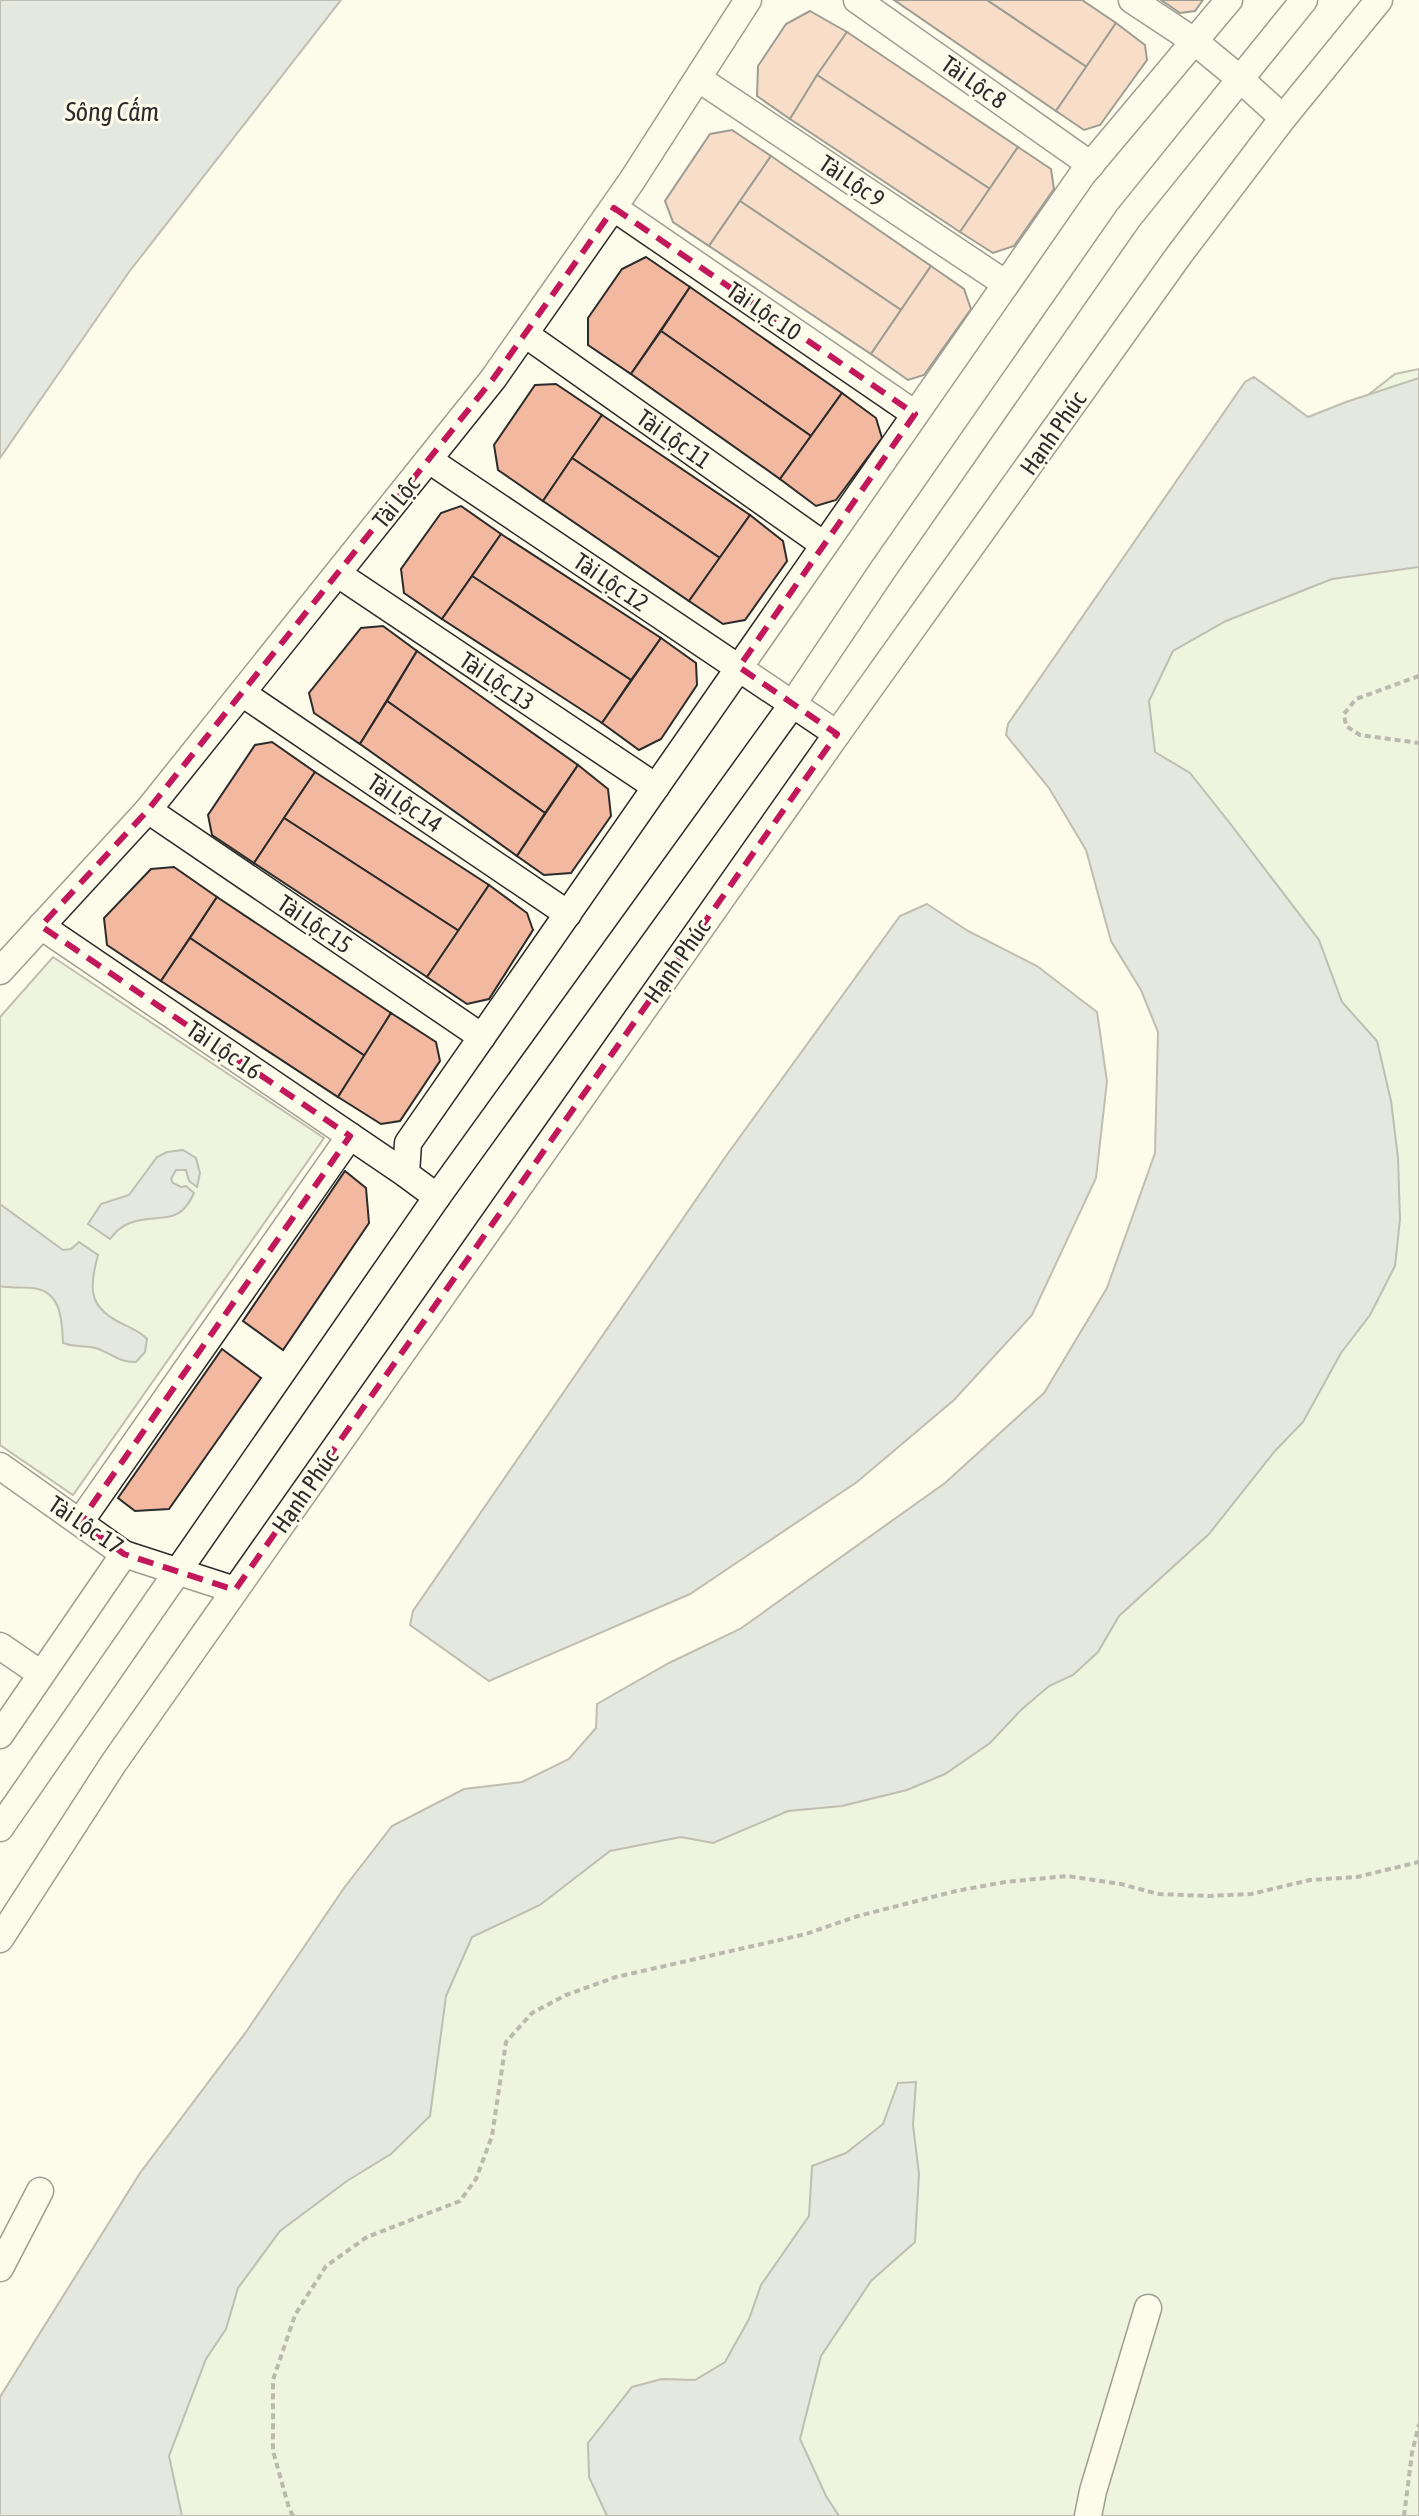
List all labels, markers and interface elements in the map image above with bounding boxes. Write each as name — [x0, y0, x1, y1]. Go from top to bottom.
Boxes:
street label: Tài Lộc 8 — [936, 50, 1012, 114]
water label: Sông Cấm — [64, 97, 159, 127]
street label: Tài Lộc 9 — [814, 149, 890, 213]
street label: Tài Lộc 10 — [722, 276, 806, 346]
street label: Hạnh Phúc — [1015, 386, 1092, 480]
street label: Tài Lộc 11 — [632, 404, 716, 474]
street label: Tài Lộc — [367, 471, 425, 533]
street label: Tài Lộc 12 — [569, 547, 653, 617]
street label: Tài Lộc 13 — [455, 646, 539, 716]
street label: Tài Lộc 14 — [363, 768, 447, 838]
street label: Tài Lộc 15 — [273, 889, 357, 959]
street label: Hạnh Phúc — [639, 914, 716, 1008]
street label: Tài Lộc 16 — [182, 1015, 266, 1085]
street label: Hạnh Phúc — [267, 1444, 344, 1538]
street label: Tài Lộc 17 — [44, 1490, 128, 1560]

